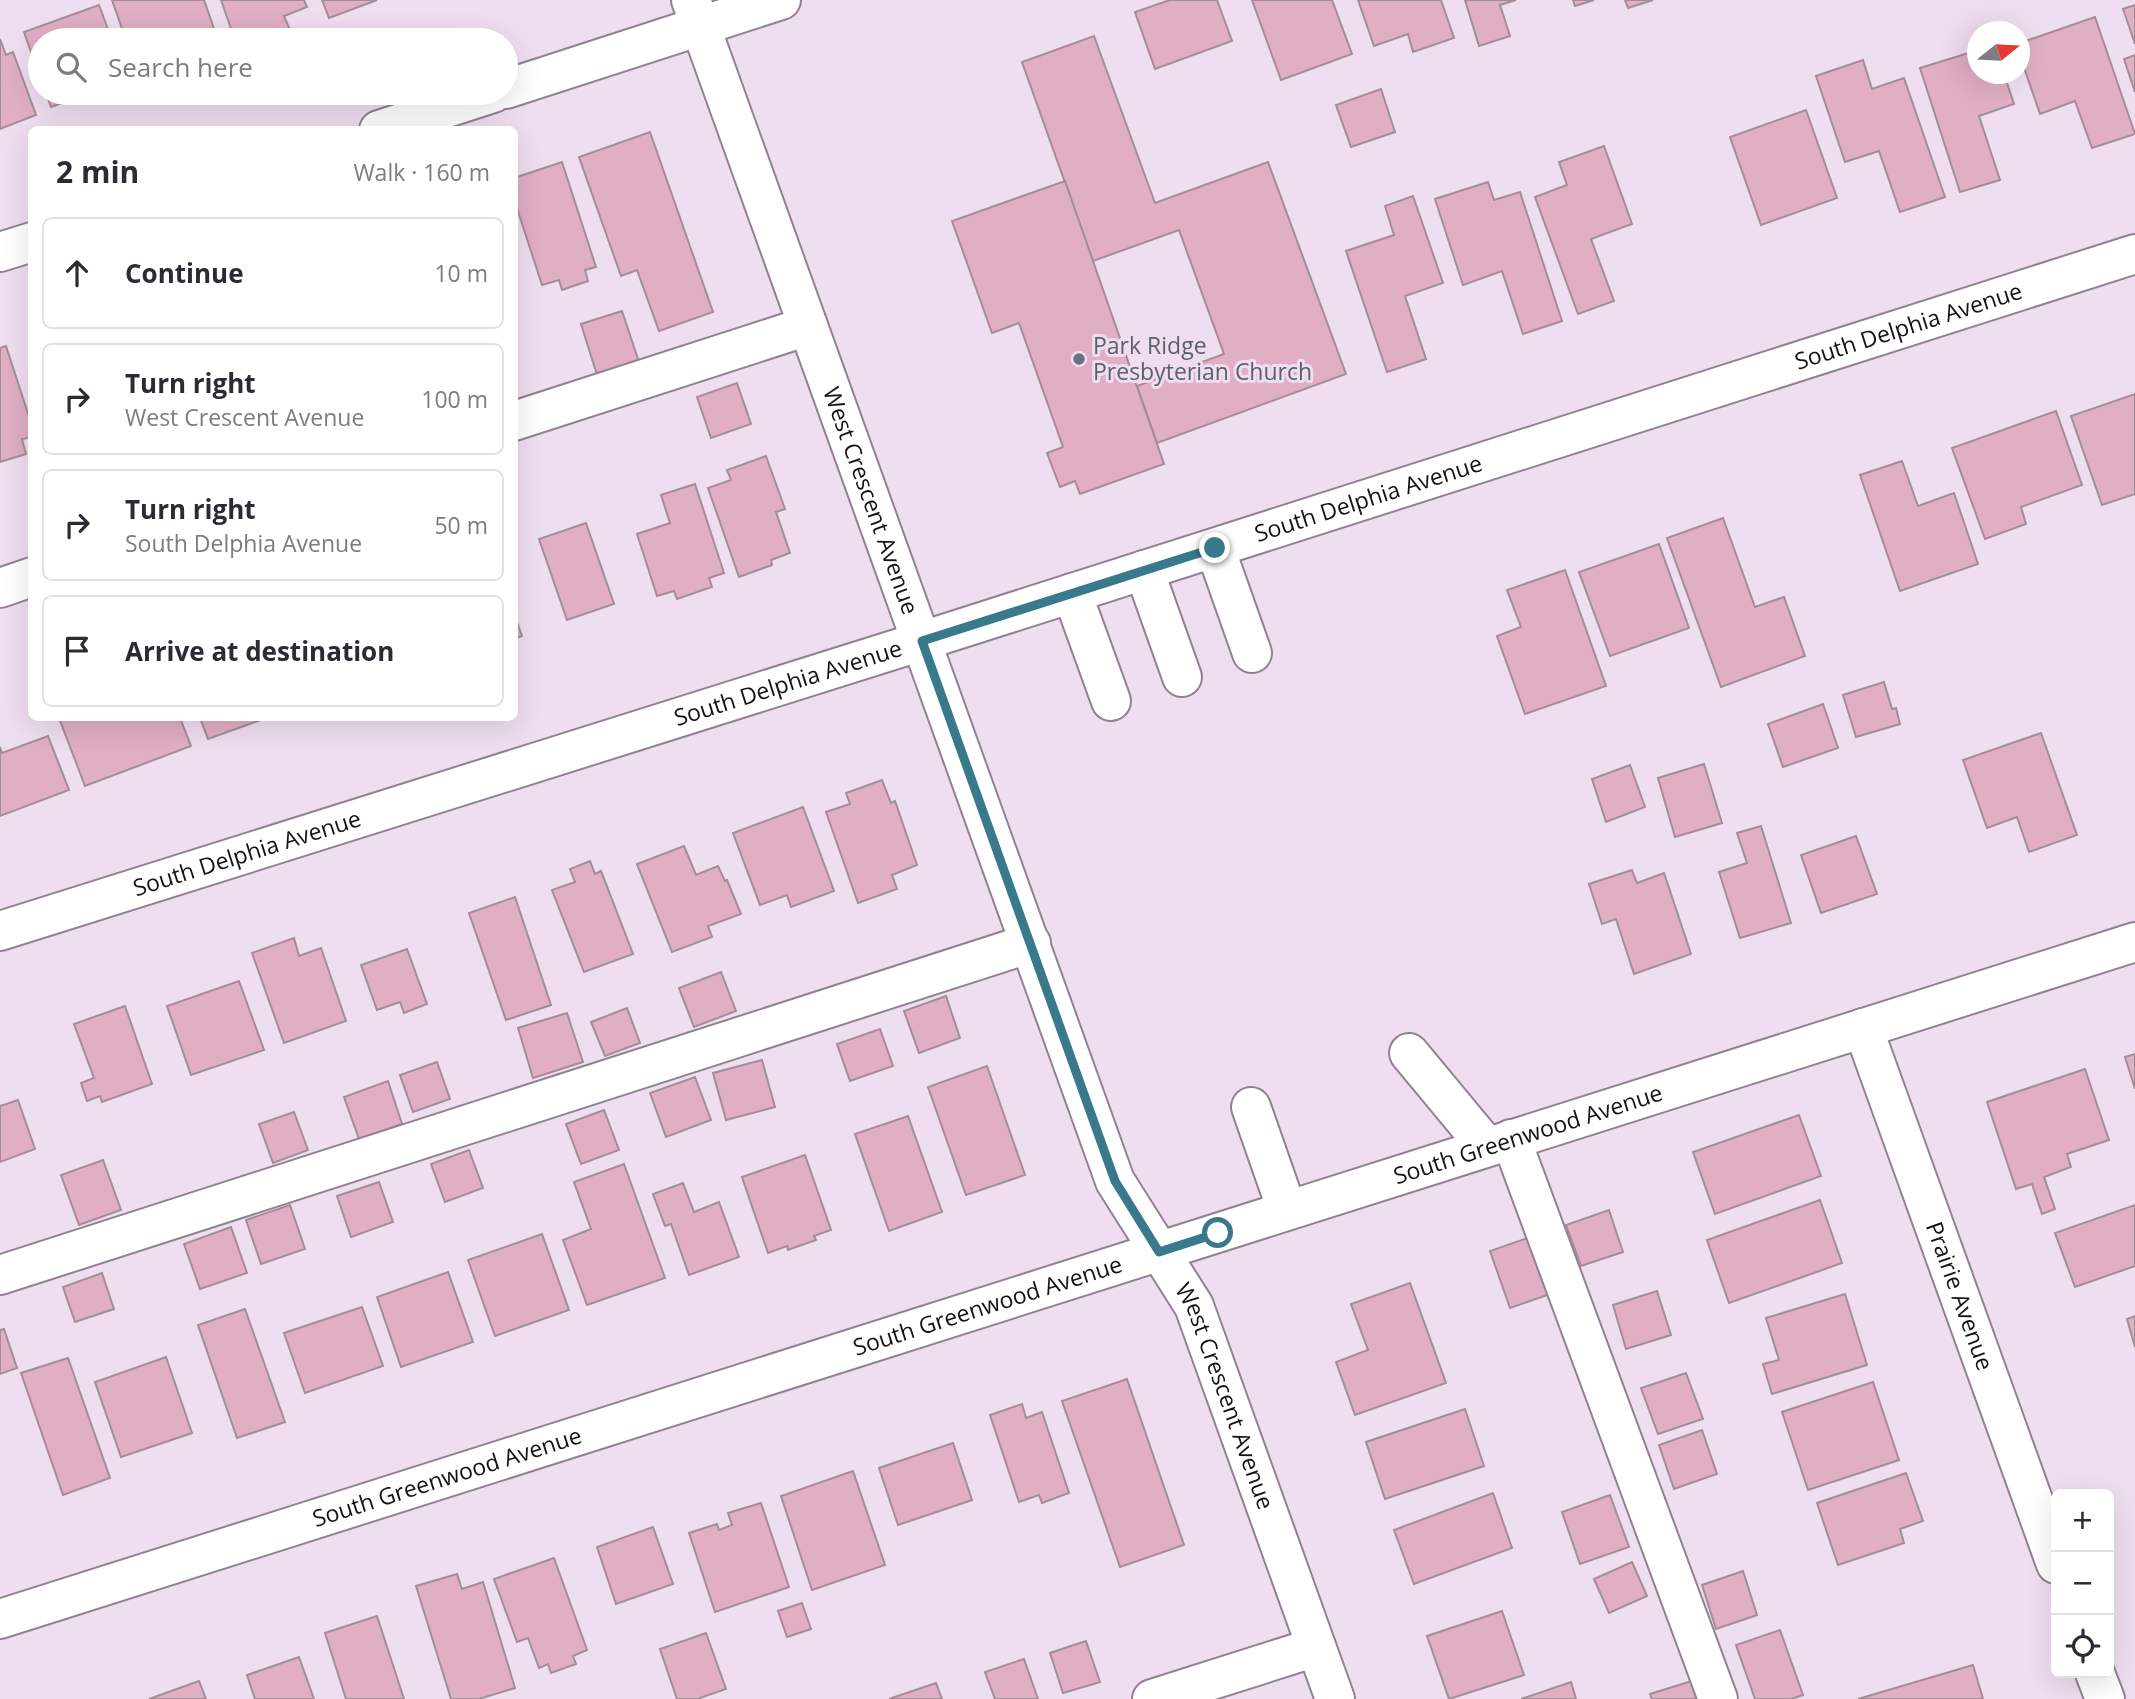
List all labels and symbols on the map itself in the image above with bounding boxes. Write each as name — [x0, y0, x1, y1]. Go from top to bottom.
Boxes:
north arrow — [1967, 21, 2030, 84]
street label: South Delphia Avenue — [1790, 274, 2026, 377]
place label: Park Ridge Presbyterian Church — [1093, 329, 1312, 387]
marker: Park Ridge Presbyterian Church — [1071, 351, 1087, 367]
street label: West Crescent Avenue — [816, 382, 927, 618]
street label: South Delphia Avenue — [1250, 446, 1486, 549]
route end — [1199, 532, 1230, 563]
street label: South Delphia Avenue — [670, 631, 906, 733]
street label: South Delphia Avenue — [129, 801, 365, 903]
street label: South Greenwood Avenue — [1389, 1076, 1666, 1191]
route start — [1202, 1217, 1233, 1248]
street label: Prairie Avenue — [1919, 1217, 2002, 1375]
street label: South Greenwood Avenue — [849, 1247, 1126, 1363]
street label: West Crescent Avenue — [1168, 1276, 1283, 1513]
street label: South Greenwood Avenue — [308, 1419, 585, 1534]

